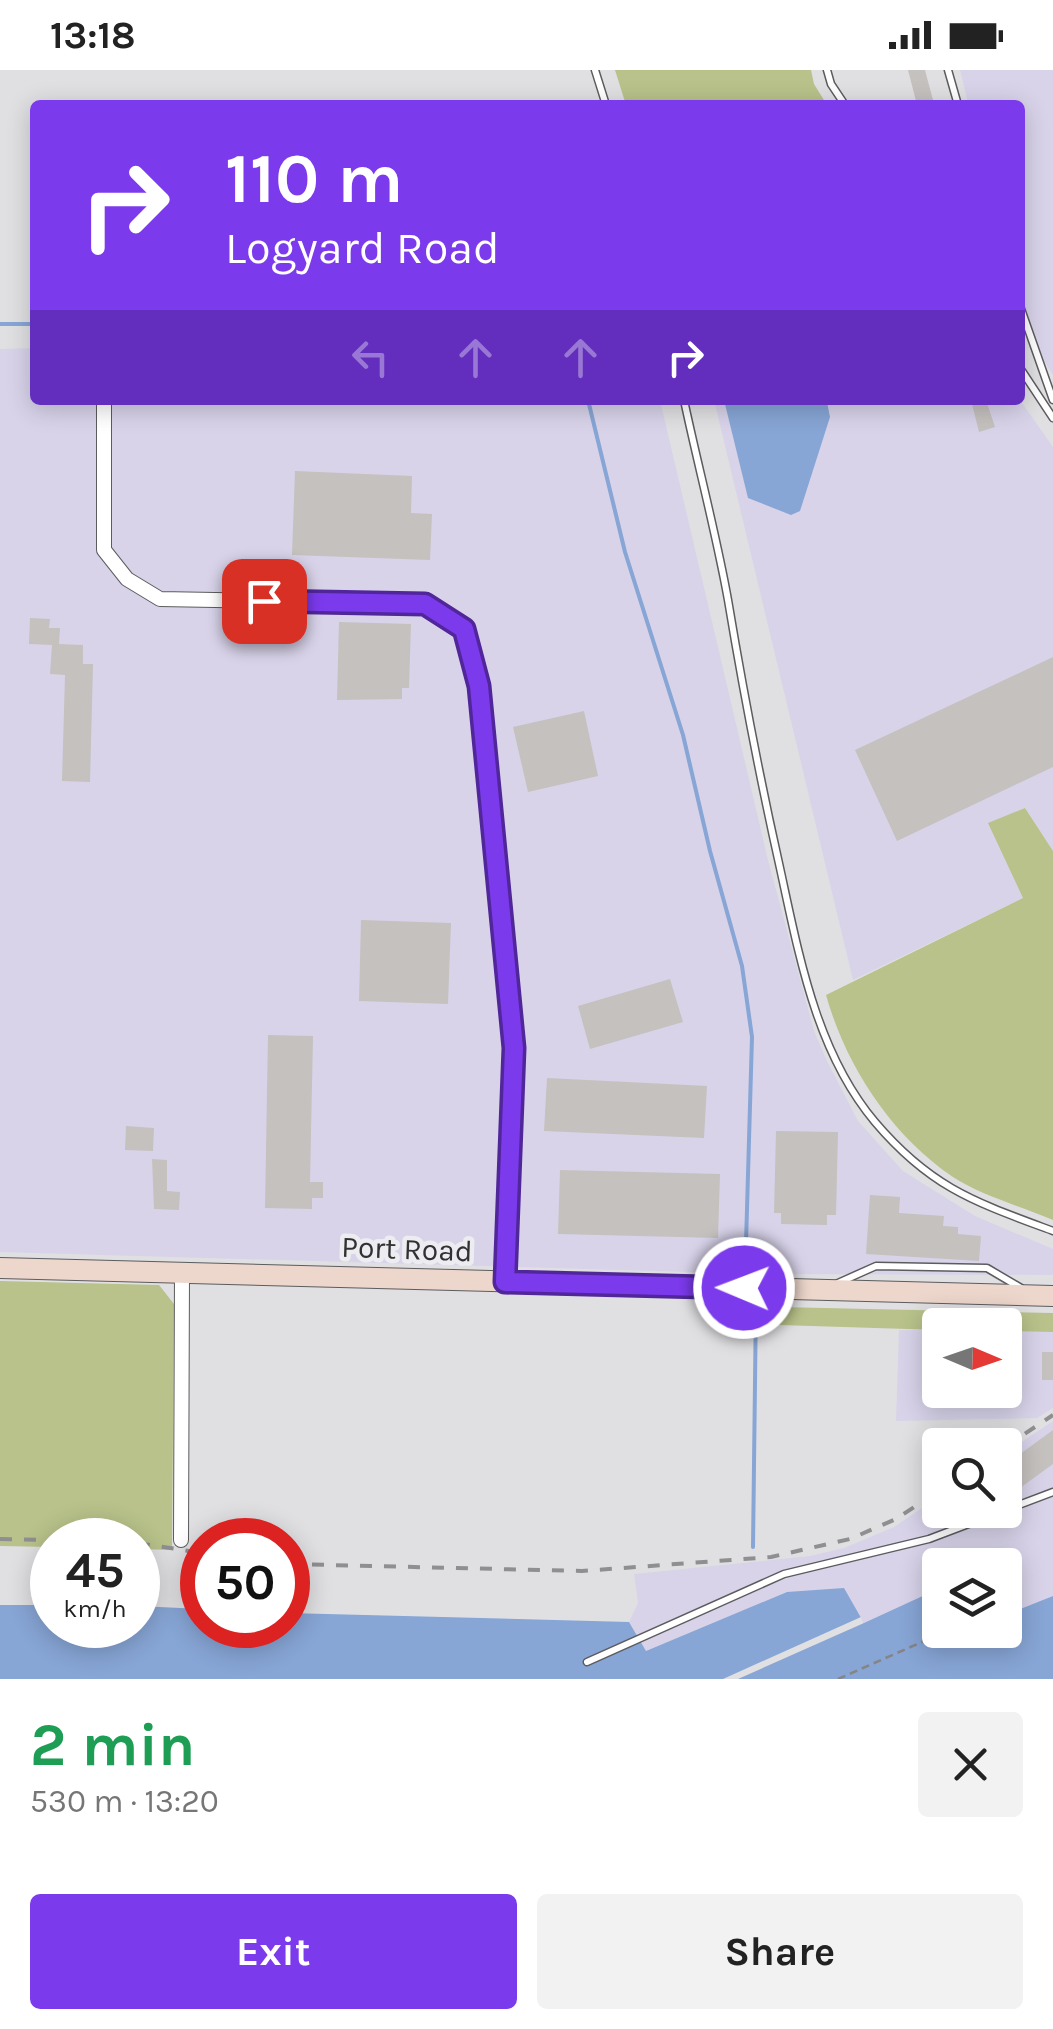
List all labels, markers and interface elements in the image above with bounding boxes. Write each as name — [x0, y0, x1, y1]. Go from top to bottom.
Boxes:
text: 13:18 — [50, 13, 136, 58]
text: 110 m — [225, 138, 403, 220]
icon: right — [60, 140, 190, 270]
text: Logyard Road — [225, 222, 500, 274]
icon: left — [343, 330, 398, 385]
icon: ahead — [448, 330, 503, 385]
icon: ahead — [553, 330, 608, 385]
icon: right — [658, 330, 713, 385]
pin — [222, 559, 307, 644]
icon: arrive — [237, 574, 292, 629]
street label: Port Road — [341, 1229, 473, 1269]
position arrow — [692, 1236, 796, 1340]
north arrow — [922, 1308, 1022, 1408]
map controls — [922, 1308, 1022, 1648]
button: search — [922, 1428, 1022, 1528]
speed limit sign: 50 — [180, 1518, 310, 1648]
text: 45 — [66, 1541, 124, 1600]
button: layers — [922, 1548, 1022, 1648]
text: km/h — [63, 1594, 127, 1623]
text: 2 min — [30, 1710, 195, 1780]
button: close — [918, 1712, 1023, 1817]
text: 530 m · 13:20 — [30, 1783, 219, 1820]
button: Exit — [30, 1894, 517, 2009]
button: Share — [537, 1894, 1023, 2009]

